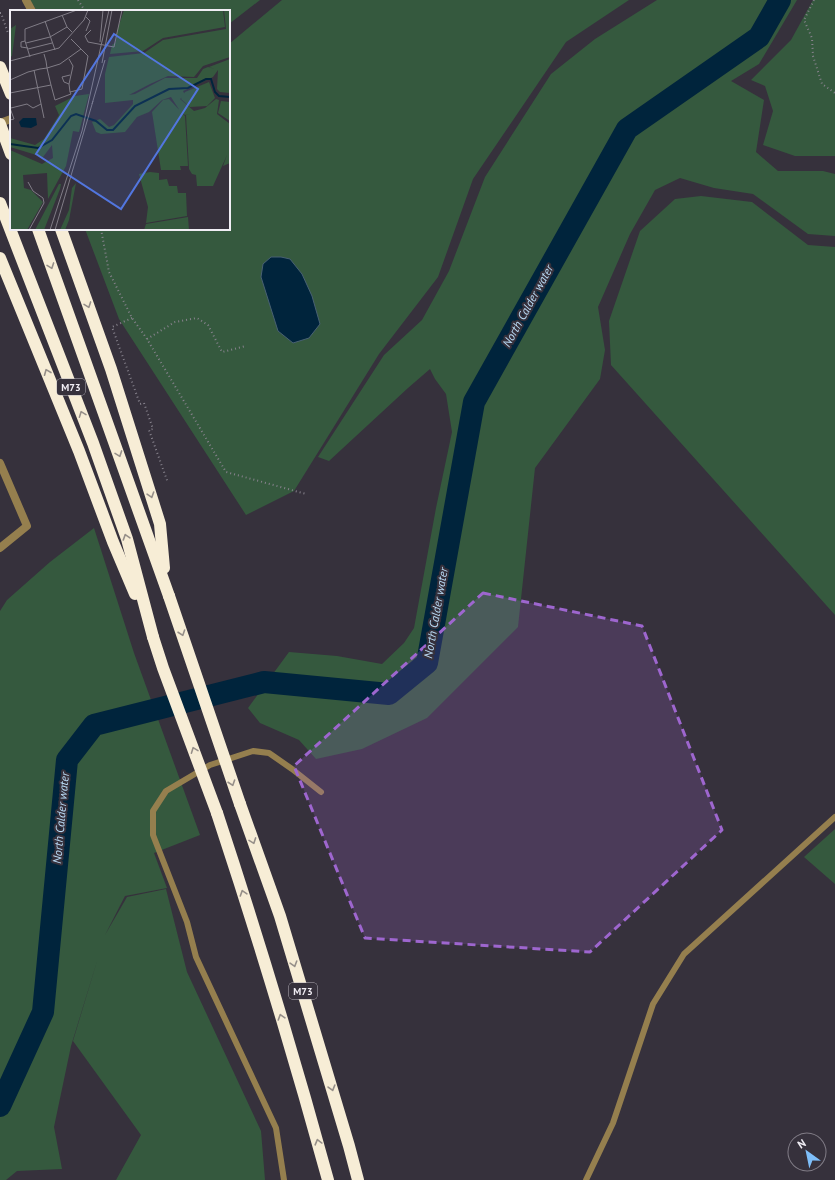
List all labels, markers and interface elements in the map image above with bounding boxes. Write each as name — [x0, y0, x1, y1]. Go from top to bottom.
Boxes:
inset map — [10, 10, 230, 230]
water label: North Calder water — [499, 261, 557, 350]
one-way arrow — [46, 262, 55, 269]
one-way arrow — [83, 302, 92, 309]
one-way arrow — [43, 369, 51, 376]
road number: M73 — [57, 379, 85, 395]
one-way arrow — [78, 411, 86, 418]
one-way arrow — [114, 450, 122, 457]
one-way arrow — [146, 491, 155, 498]
one-way arrow — [122, 533, 131, 540]
water label: North Calder water — [420, 565, 451, 659]
one-way arrow — [177, 629, 185, 636]
one-way arrow — [190, 747, 198, 754]
water label: North Calder water — [49, 770, 72, 864]
one-way arrow — [228, 779, 236, 786]
one-way arrow — [248, 837, 256, 844]
one-way arrow — [240, 890, 248, 897]
one-way arrow — [290, 960, 298, 967]
road number: M73 — [289, 983, 317, 999]
one-way arrow — [277, 1014, 286, 1021]
one-way arrow — [327, 1085, 336, 1092]
north arrow — [787, 1132, 827, 1172]
text: N — [795, 1136, 808, 1151]
one-way arrow — [314, 1139, 322, 1146]

